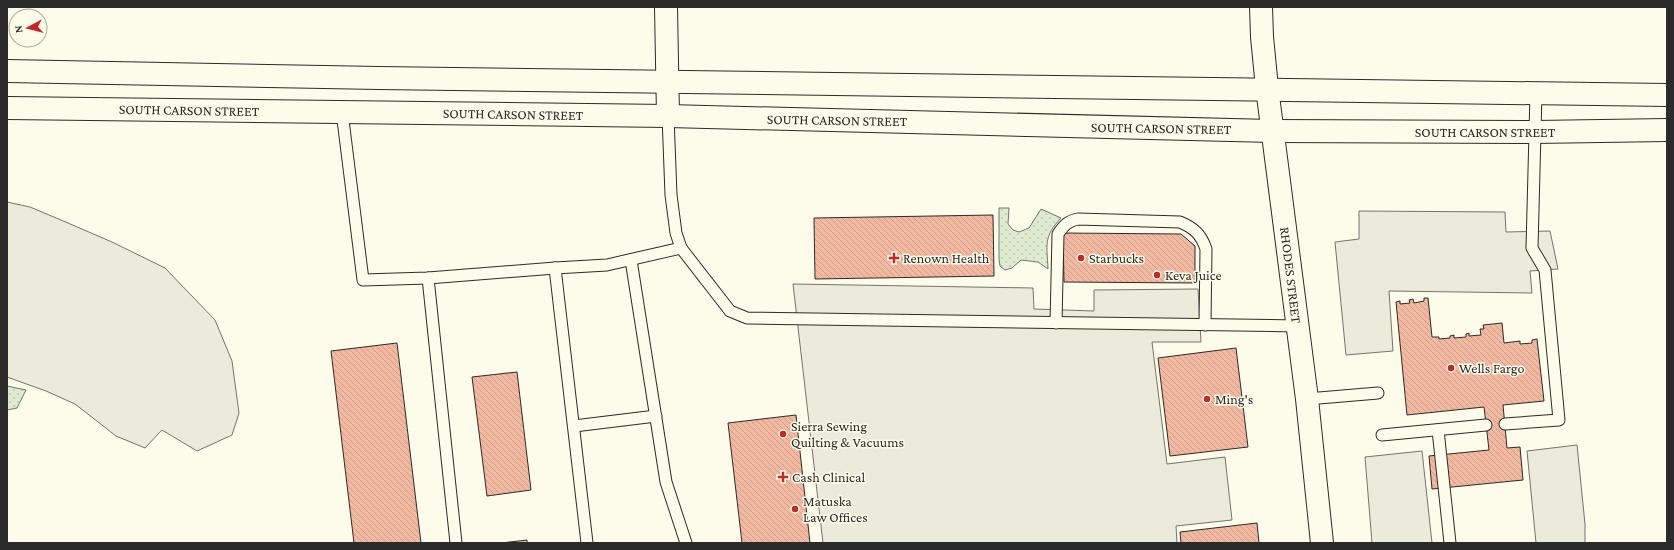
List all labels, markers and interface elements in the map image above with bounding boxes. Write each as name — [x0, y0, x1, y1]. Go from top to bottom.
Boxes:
north arrow — [8, 8, 48, 48]
text: N — [12, 24, 24, 34]
street label: SOUTH CARSON STREET — [119, 101, 260, 119]
street label: SOUTH CARSON STREET — [443, 105, 584, 123]
street label: SOUTH CARSON STREET — [767, 111, 908, 129]
street label: SOUTH CARSON STREET — [1091, 119, 1232, 137]
street label: SOUTH CARSON STREET — [1415, 124, 1556, 140]
street label: RHODES STREET — [1277, 226, 1305, 325]
place label: Renown Health — [903, 250, 990, 266]
place label: Starbucks — [1089, 250, 1144, 266]
marker: Renown Health — [888, 252, 900, 264]
marker: Starbucks — [1076, 253, 1086, 263]
place label: Keva Juice — [1165, 267, 1222, 283]
marker: Keva Juice — [1152, 270, 1162, 280]
place label: Wells Fargo — [1459, 360, 1524, 376]
marker: Wells Fargo — [1446, 363, 1456, 373]
place label: Ming's — [1215, 391, 1253, 407]
marker: Ming's — [1202, 394, 1212, 404]
place label: Sierra Sewing Quilting & Vacuums — [791, 418, 904, 450]
marker: Sierra Sewing Quilting & Vacuums — [778, 429, 788, 439]
place label: Cash Clinical — [792, 469, 865, 485]
marker: Cash Clinical — [777, 471, 789, 483]
place label: Matuska Law Offices — [803, 493, 868, 525]
marker: Matuska Law Offices — [790, 504, 800, 514]

